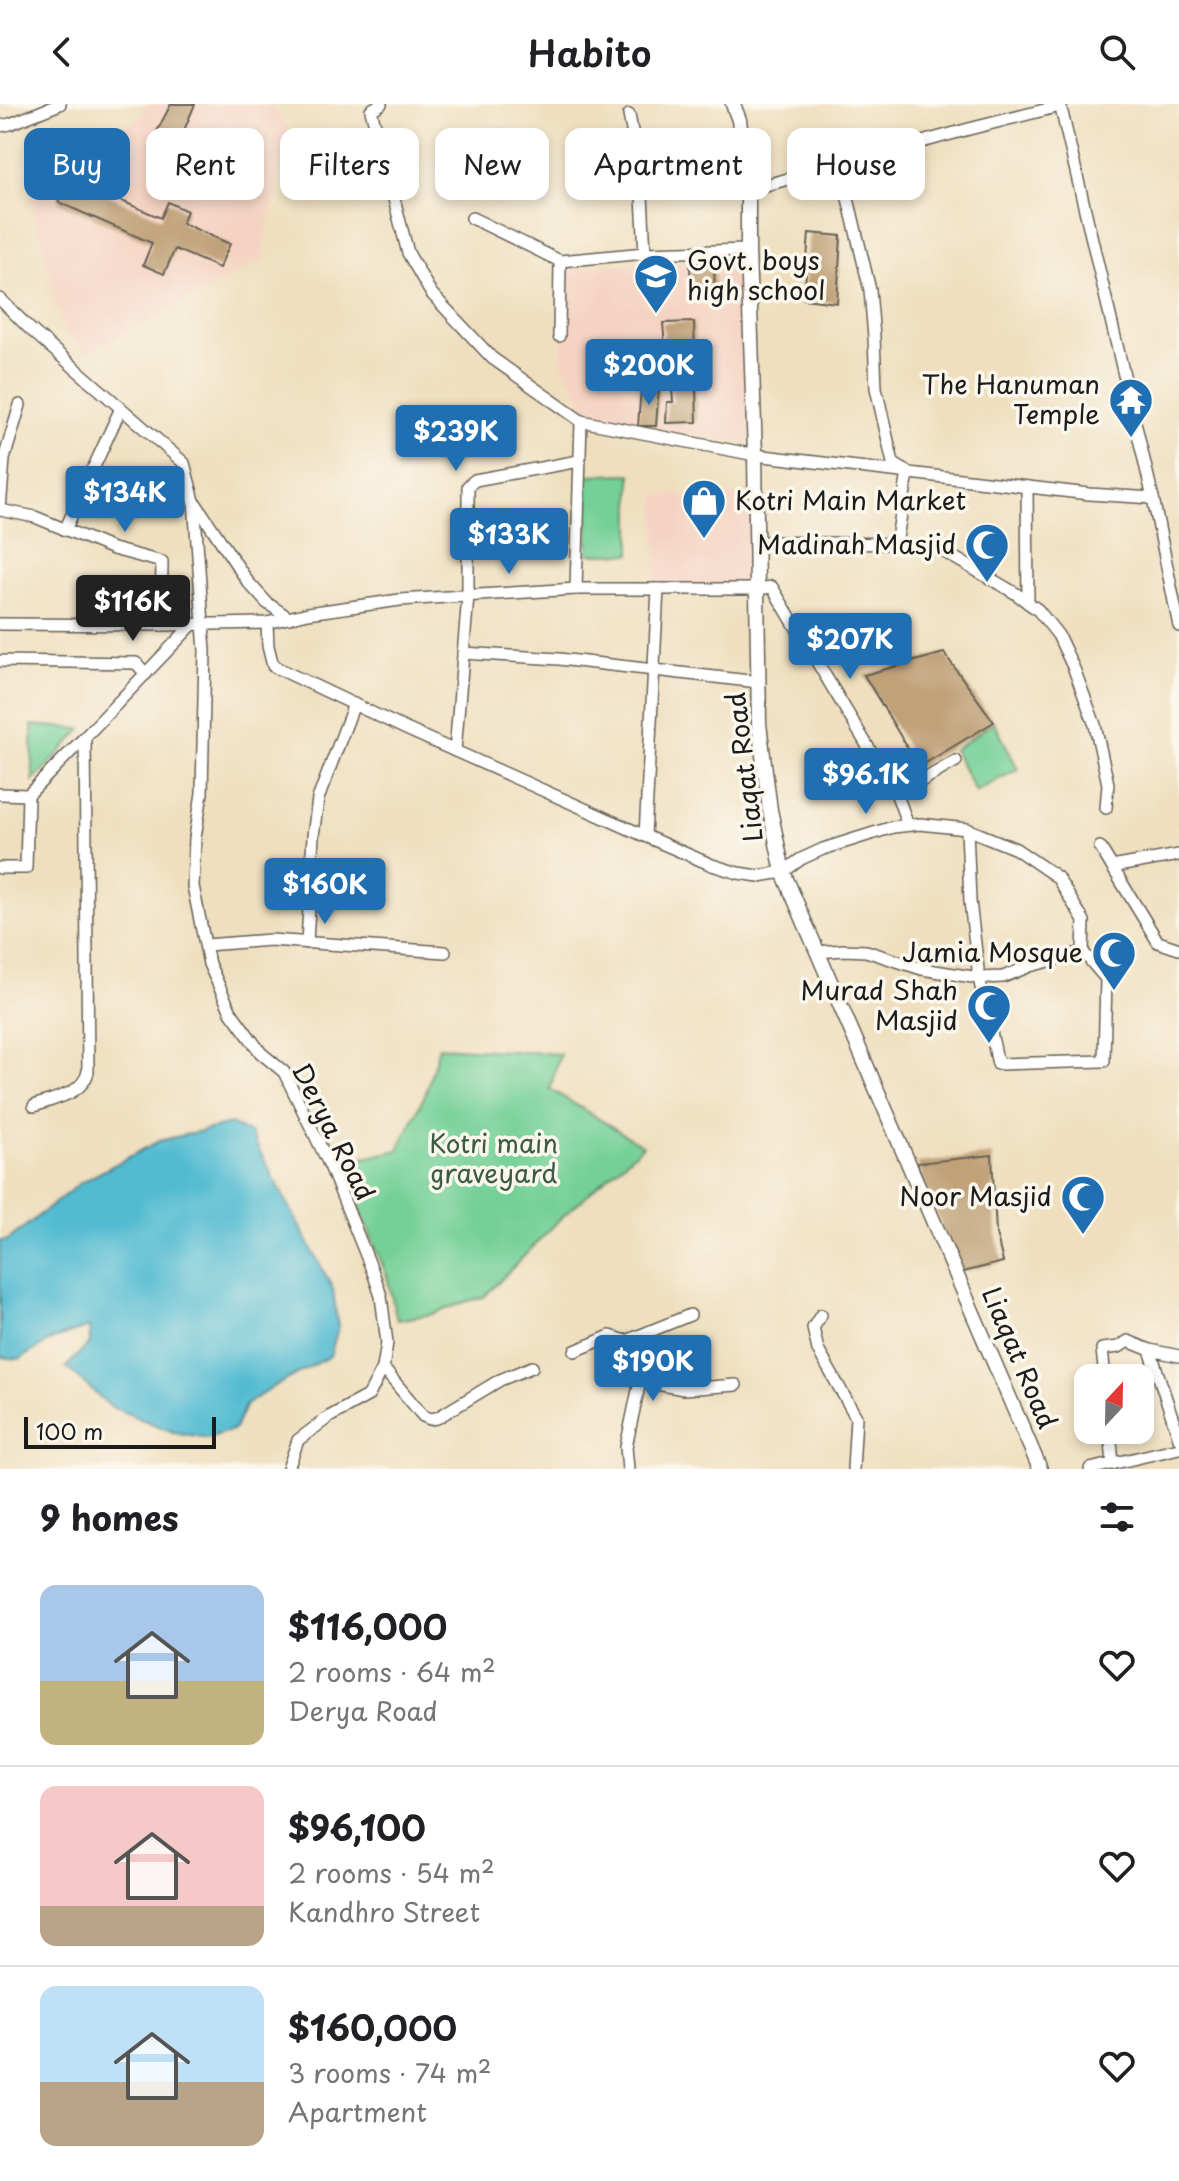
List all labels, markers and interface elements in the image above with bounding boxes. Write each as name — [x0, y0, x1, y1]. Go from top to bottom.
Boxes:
text: Habito — [528, 25, 651, 79]
icon: back — [40, 30, 84, 74]
icon: search — [1095, 30, 1139, 74]
chip: Buy — [24, 128, 130, 200]
chip: Rent — [146, 128, 264, 200]
chip: Filters — [280, 128, 419, 200]
chip: New — [435, 128, 549, 200]
chip: Apartment — [565, 128, 771, 200]
chip: House — [787, 128, 925, 200]
place label: Govt. boys high school — [687, 240, 826, 309]
school or university icon: Govt. boys high school — [632, 252, 680, 315]
pin: $200K — [593, 339, 705, 407]
text: $200K — [604, 345, 694, 384]
place label: The Hanuman Temple — [922, 364, 1100, 433]
temple icon: The Hanuman Temple — [1107, 376, 1155, 439]
pin: $239K — [400, 405, 512, 473]
text: $239K — [414, 411, 498, 450]
pin: $134K — [69, 466, 181, 534]
text: $134K — [84, 472, 166, 511]
shop icon: Kotri Main Market — [680, 477, 728, 540]
place label: Kotri Main Market — [735, 480, 966, 519]
pin: $133K — [453, 508, 565, 576]
text: $133K — [468, 514, 550, 553]
mosque icon: Madinah Masjid — [963, 521, 1011, 584]
place label: Madinah Masjid — [757, 524, 956, 563]
pin: $116K — [77, 575, 189, 643]
text: $116K — [94, 581, 172, 620]
pin: $207K — [794, 613, 906, 681]
text: $207K — [807, 619, 893, 658]
street label: Liaqat Road — [715, 690, 772, 844]
pin: $96.1K — [801, 748, 931, 816]
text: $96.1K — [822, 754, 910, 793]
pin: $160K — [269, 858, 381, 926]
text: $160K — [282, 864, 368, 903]
mosque icon: Jamia Mosque — [1090, 929, 1138, 992]
place label: Jamia Mosque — [902, 932, 1083, 971]
place label: Murad Shah Masjid — [801, 970, 958, 1039]
mosque icon: Murad Shah Masjid — [965, 982, 1013, 1045]
street label: Derya Road — [283, 1056, 386, 1207]
park label: Kotri main graveyard — [429, 1123, 559, 1192]
mosque icon: Noor Masjid — [1059, 1173, 1107, 1236]
place label: Noor Masjid — [899, 1176, 1052, 1215]
street label: Liaqat Road — [973, 1280, 1068, 1434]
pin: $190K — [597, 1335, 709, 1403]
text: $190K — [612, 1341, 694, 1380]
north arrow — [1074, 1364, 1154, 1444]
map controls — [1074, 1364, 1154, 1444]
scale bar — [24, 1413, 216, 1449]
text: 100 m — [36, 1414, 103, 1447]
text: 9 homes — [40, 1491, 179, 1543]
icon: filters — [1095, 1495, 1139, 1539]
text: $116,000 — [288, 1600, 447, 1652]
icon: home — [104, 1617, 200, 1713]
icon: heart — [1095, 1643, 1139, 1687]
text: 2 rooms · 64 m² — [288, 1652, 496, 1691]
text: Derya Road — [288, 1691, 438, 1730]
text: $96,100 — [288, 1801, 426, 1853]
icon: home — [104, 1818, 200, 1914]
icon: heart — [1095, 1844, 1139, 1888]
text: 2 rooms · 54 m² — [288, 1853, 495, 1892]
text: Kandhro Street — [288, 1892, 480, 1931]
text: $160,000 — [288, 2001, 457, 2053]
icon: home — [104, 2018, 200, 2114]
icon: heart — [1095, 2044, 1139, 2088]
text: 3 rooms · 74 m² — [288, 2053, 492, 2092]
text: Apartment — [288, 2092, 427, 2131]

